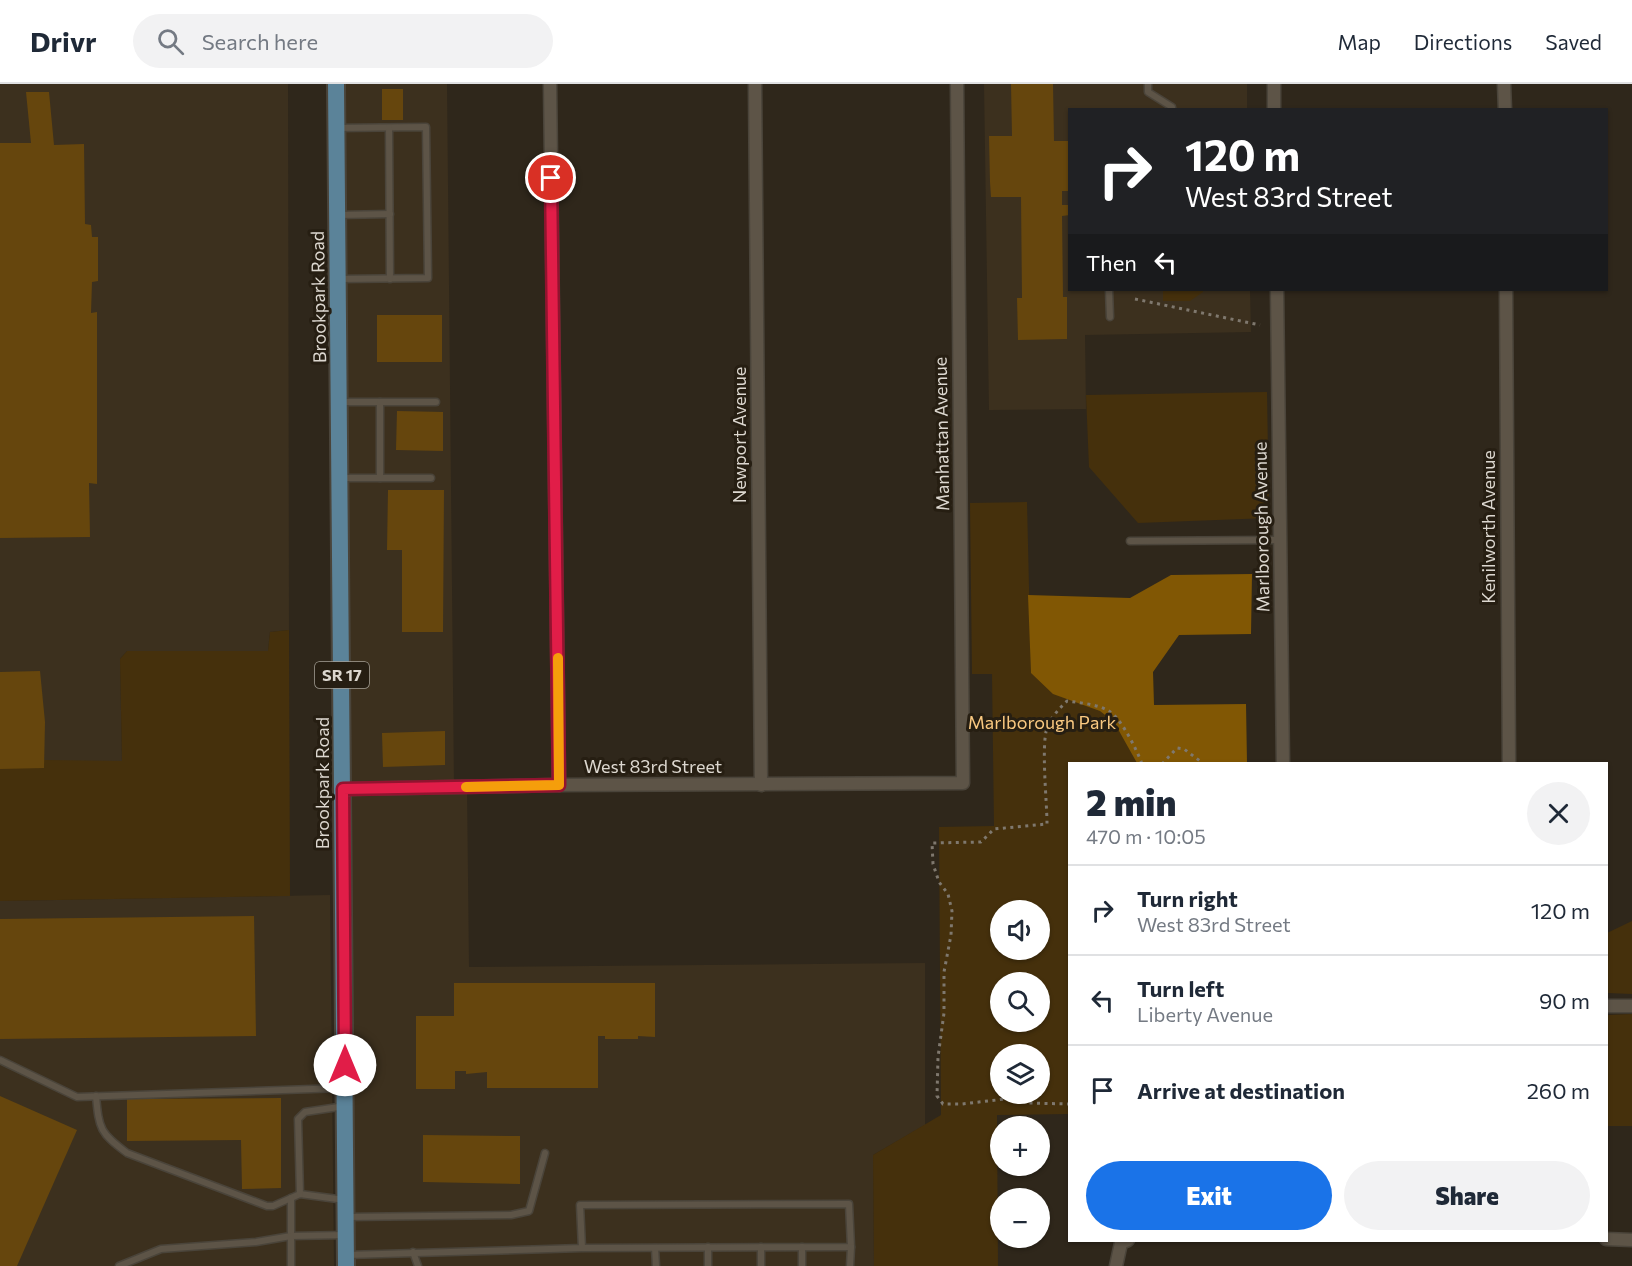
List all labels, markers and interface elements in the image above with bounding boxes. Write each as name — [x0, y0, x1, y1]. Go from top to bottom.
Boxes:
search box — [133, 14, 553, 68]
text: Drivr — [30, 24, 97, 58]
icon: search — [154, 25, 187, 58]
text: Search here — [202, 28, 318, 55]
text: Map — [1338, 29, 1381, 54]
text: Directions — [1414, 29, 1512, 54]
text: Saved — [1545, 29, 1602, 54]
text: 120 m — [1185, 128, 1300, 180]
icon: right — [1086, 132, 1164, 210]
pin — [525, 152, 576, 203]
icon: arrive — [534, 161, 567, 194]
text: West 83rd Street — [1185, 180, 1392, 213]
street label: Brookpark Road — [306, 231, 330, 363]
icon: left — [1149, 246, 1182, 279]
text: Then — [1086, 249, 1137, 276]
street label: Manhattan Avenue — [929, 357, 953, 511]
street label: Newport Avenue — [728, 367, 750, 503]
street label: Marlborough Avenue — [1249, 441, 1273, 613]
street label: Kenilworth Avenue — [1477, 450, 1499, 604]
road number: SR 17 — [315, 662, 369, 688]
park label: Marlborough Park — [968, 711, 1116, 733]
street label: Brookpark Road — [311, 717, 333, 849]
street label: West 83rd Street — [584, 755, 722, 777]
text: 2 min — [1086, 779, 1176, 823]
button: close — [1527, 782, 1590, 845]
text: 470 m · 10:05 — [1086, 824, 1206, 848]
text: Turn right — [1137, 885, 1238, 912]
icon: right — [1086, 894, 1119, 927]
text: 120 m — [1531, 897, 1590, 924]
map controls — [990, 900, 1050, 1248]
button: sound — [990, 900, 1050, 960]
text: West 83rd Street — [1137, 912, 1291, 936]
button: search — [990, 972, 1050, 1032]
text: Turn left — [1137, 975, 1224, 1002]
icon: left — [1086, 984, 1119, 1017]
text: 90 m — [1539, 987, 1590, 1014]
text: Liberty Avenue — [1137, 1002, 1273, 1026]
position arrow — [313, 1033, 377, 1097]
button: layers — [990, 1044, 1050, 1104]
icon: arrive — [1086, 1074, 1119, 1107]
text: Arrive at destination — [1137, 1077, 1345, 1104]
text: 260 m — [1527, 1077, 1590, 1104]
button: + — [990, 1116, 1050, 1176]
button: Exit — [1086, 1161, 1332, 1230]
button: Share — [1344, 1161, 1590, 1230]
button: − — [990, 1188, 1050, 1248]

